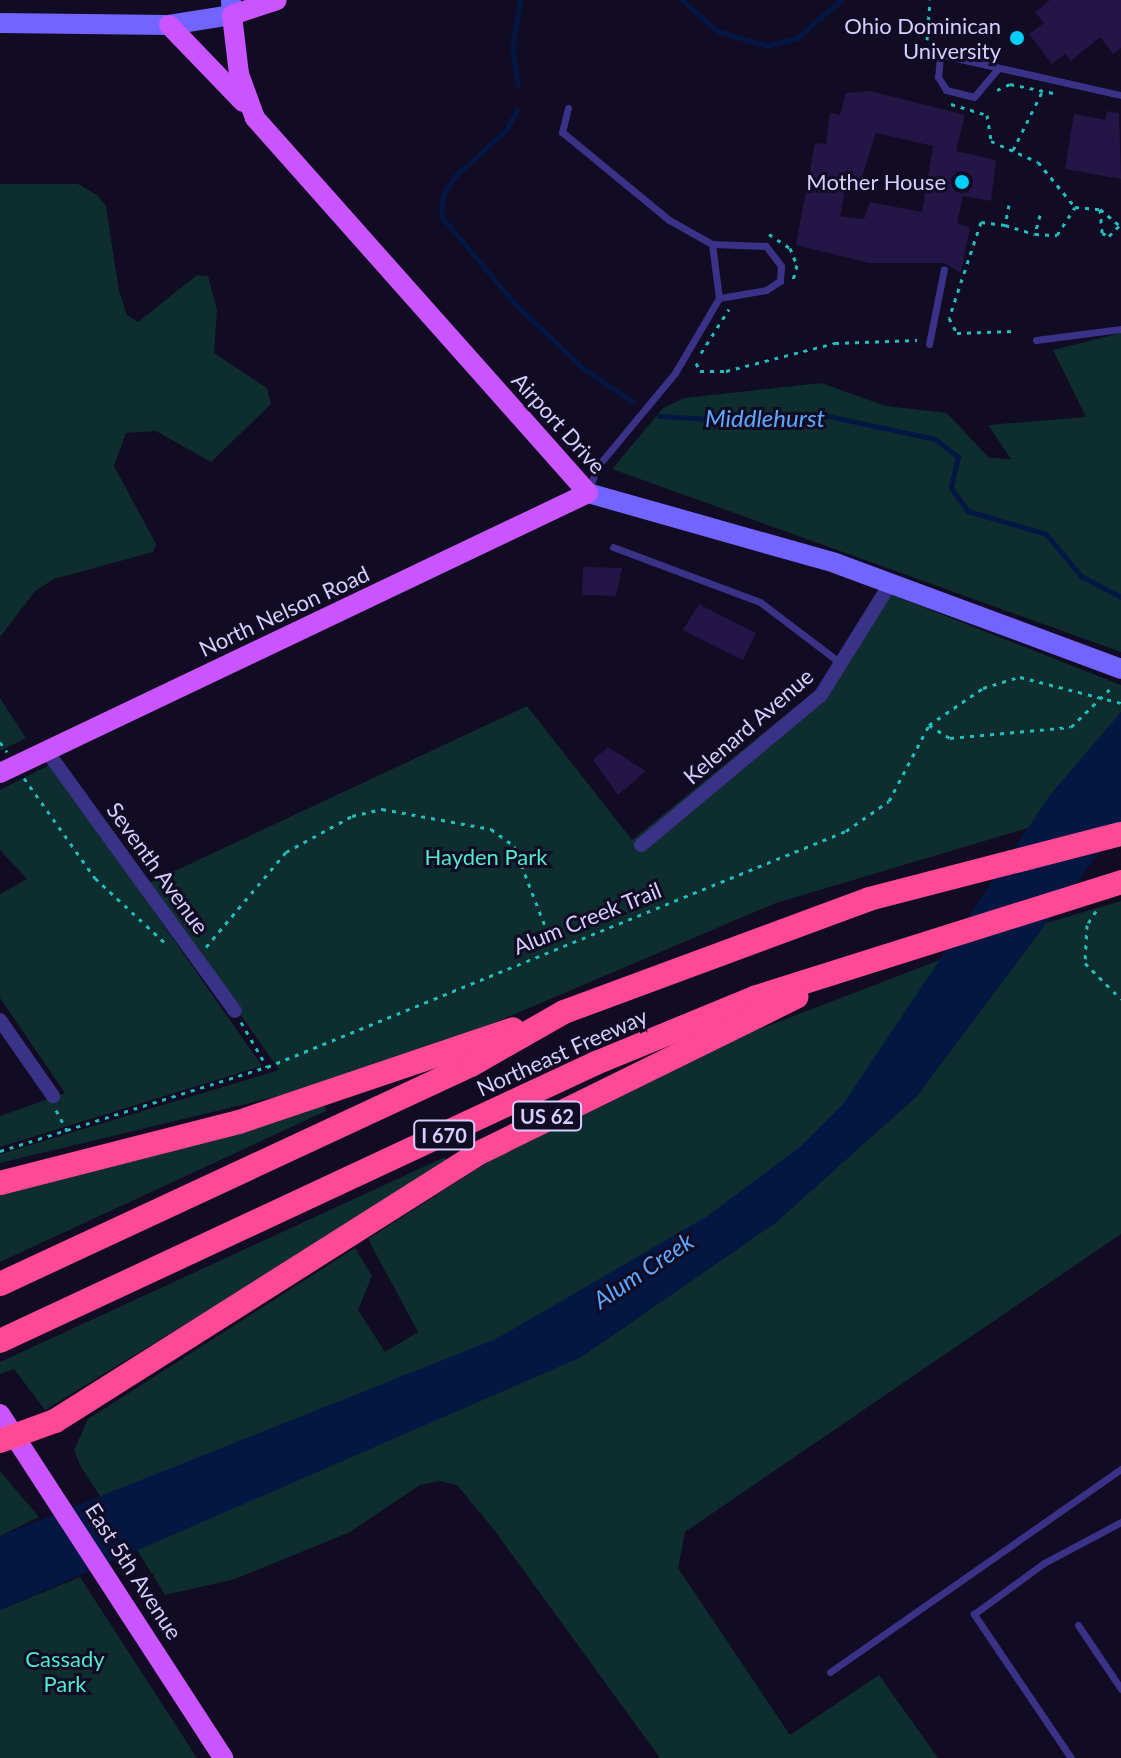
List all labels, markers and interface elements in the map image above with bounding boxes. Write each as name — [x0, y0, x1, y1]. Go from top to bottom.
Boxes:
place label: Ohio Dominican University — [844, 12, 1001, 64]
marker: Ohio Dominican University — [1008, 29, 1026, 47]
place label: Mother House — [806, 169, 946, 195]
marker: Mother House — [953, 173, 971, 191]
street label: Airport Drive — [507, 367, 611, 479]
water label: Middlehurst — [705, 404, 825, 432]
street label: North Nelson Road — [195, 560, 373, 662]
street label: Kelenard Avenue — [678, 662, 818, 790]
street label: Seventh Avenue — [101, 797, 215, 939]
park label: Hayden Park — [425, 844, 547, 870]
street label: Alum Creek Trail — [509, 876, 665, 960]
street label: Northeast Freeway — [473, 1003, 651, 1101]
road number: US 62 — [511, 1100, 583, 1132]
road number: I 670 — [412, 1119, 476, 1151]
water label: Alum Creek — [587, 1226, 699, 1314]
street label: East 5th Avenue — [80, 1498, 188, 1644]
park label: Cassady Park — [25, 1645, 105, 1696]

